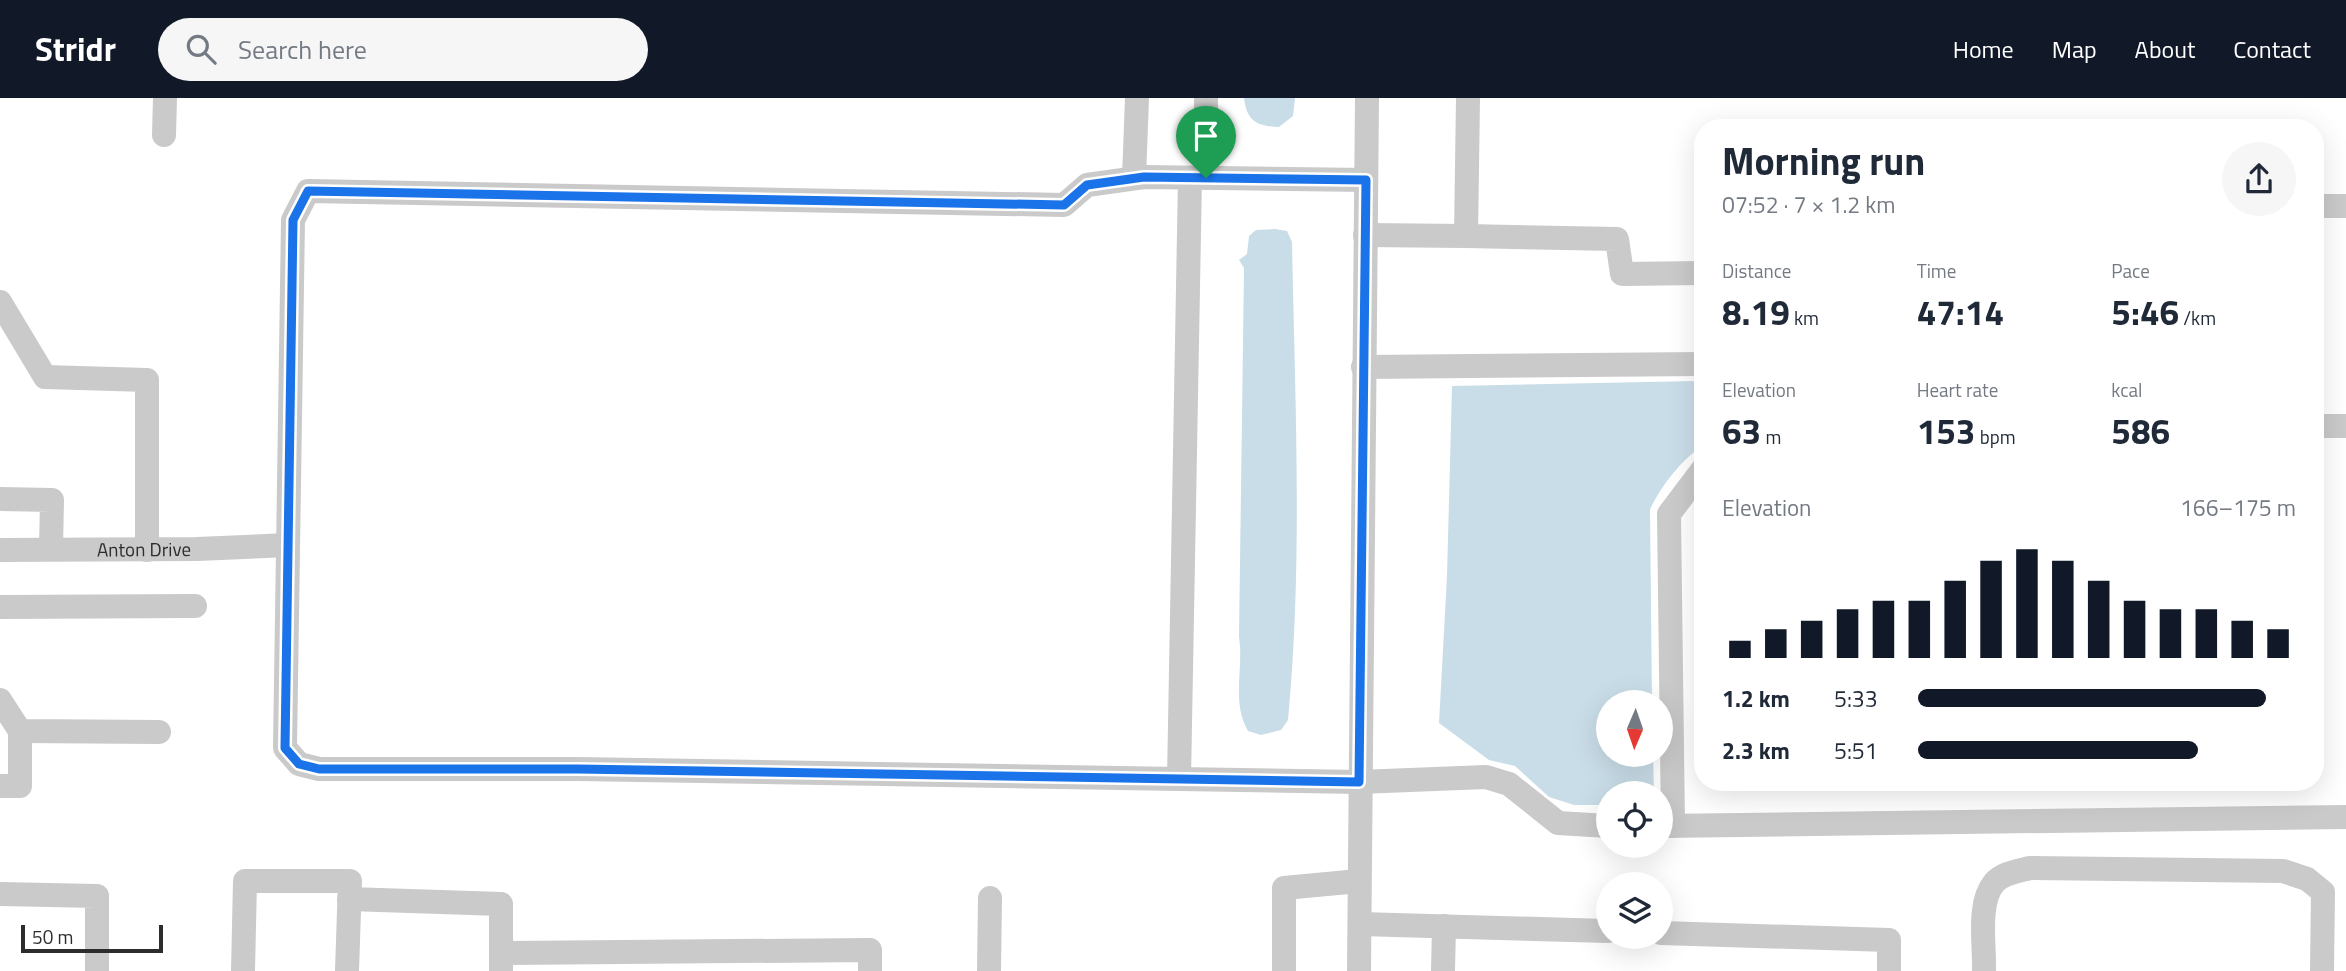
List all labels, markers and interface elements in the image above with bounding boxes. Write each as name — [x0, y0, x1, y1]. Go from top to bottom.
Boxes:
search box — [158, 18, 648, 81]
text: Stridr — [35, 24, 116, 74]
icon: search — [182, 30, 220, 68]
text: Search here — [238, 30, 367, 69]
text: Home — [1953, 31, 2014, 67]
text: Map — [2052, 31, 2097, 67]
text: About — [2135, 31, 2195, 67]
text: Contact — [2233, 31, 2311, 67]
pin — [1176, 106, 1236, 178]
icon: arrive — [1187, 117, 1225, 155]
text: Morning run — [1722, 132, 1925, 190]
button: share — [2222, 142, 2296, 216]
text: 07:52 · 7 × 1.2 km — [1722, 187, 1896, 222]
text: Distance — [1722, 256, 1791, 285]
text: Time — [1917, 256, 1956, 285]
text: Pace — [2111, 256, 2150, 285]
text: 8.19 — [1722, 285, 1790, 339]
text: 47:14 — [1917, 285, 2004, 339]
text: 5:46 — [2111, 285, 2179, 339]
text: km — [1790, 303, 1819, 332]
text: /km — [2179, 303, 2216, 332]
text: Elevation — [1722, 375, 1796, 404]
text: Heart rate — [1917, 375, 1998, 404]
text: kcal — [2111, 375, 2142, 404]
text: 63 — [1722, 404, 1761, 458]
text: 153 — [1917, 404, 1975, 458]
text: 586 — [2111, 404, 2170, 458]
text: m — [1761, 422, 1781, 451]
text: bpm — [1975, 422, 2016, 451]
text: Elevation — [1722, 490, 1811, 525]
text: 166–175 m — [2180, 490, 2296, 525]
street label: Anton Drive — [97, 534, 191, 564]
text: 1.2 km — [1722, 681, 1790, 716]
text: 5:33 — [1834, 681, 1878, 716]
north arrow — [1596, 690, 1673, 766]
map controls — [1596, 690, 1673, 949]
text: 2.3 km — [1722, 733, 1790, 768]
text: 5:51 — [1834, 733, 1878, 768]
button: locate — [1596, 781, 1673, 858]
button: layers — [1596, 872, 1673, 949]
scale bar — [21, 922, 163, 954]
text: 50 m — [32, 922, 73, 951]

